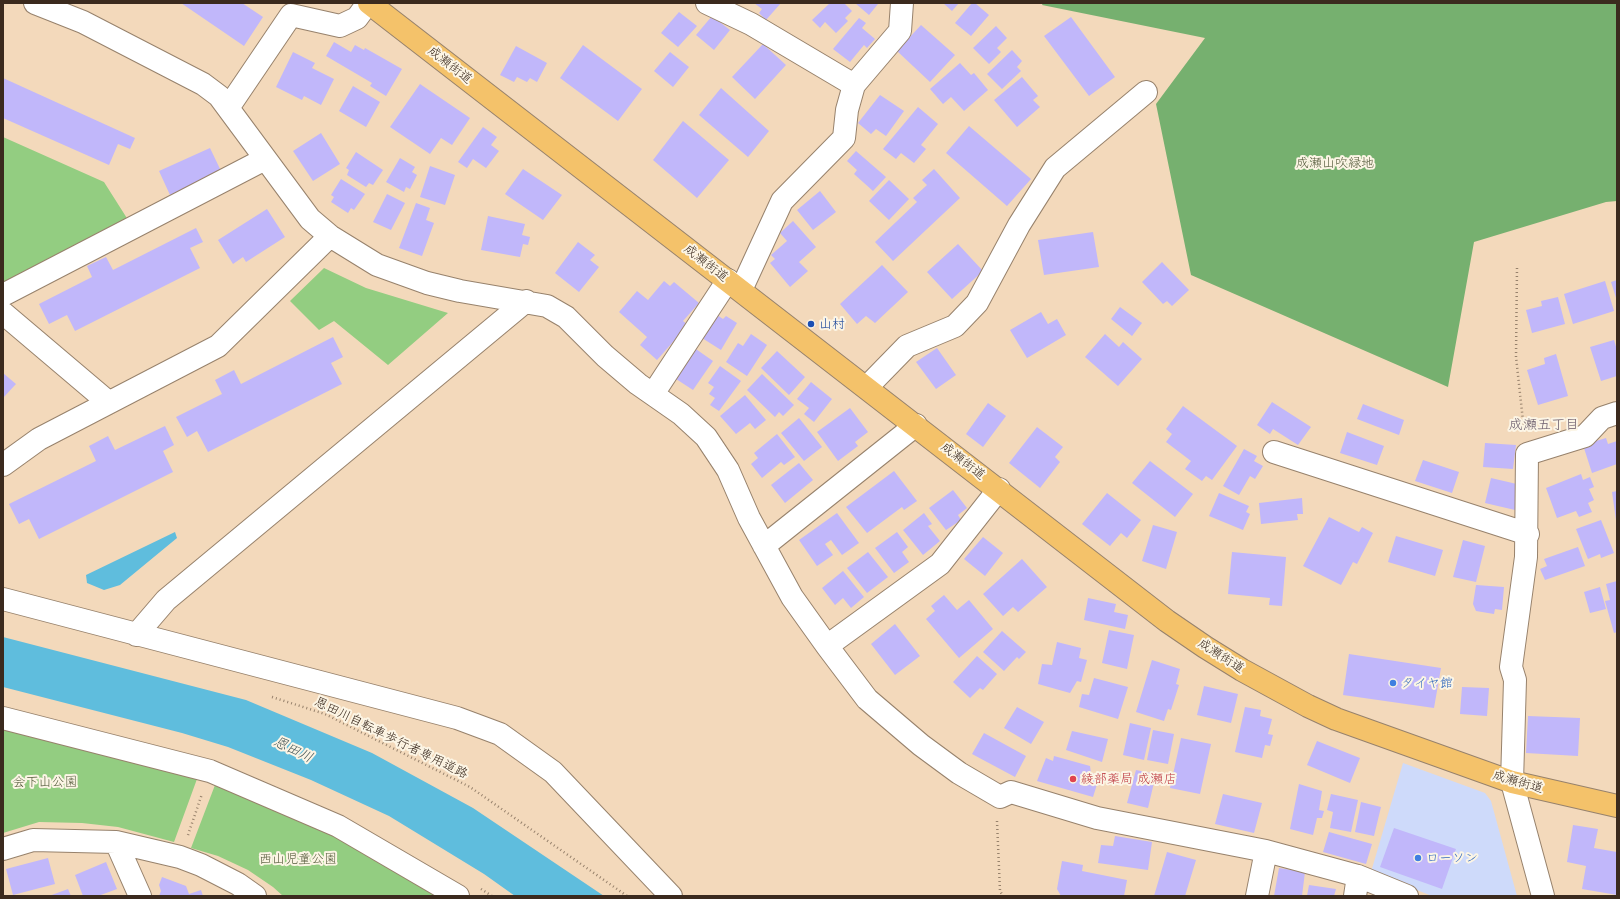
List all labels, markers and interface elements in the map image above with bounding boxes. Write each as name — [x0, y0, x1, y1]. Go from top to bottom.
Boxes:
street label: 成瀬街道 — [425, 43, 475, 87]
park label: 成瀬山吹緑地 — [1296, 155, 1374, 171]
street label: 成瀬街道 — [681, 241, 731, 285]
place label: 山村 — [819, 316, 845, 332]
marker: 山村 — [806, 319, 816, 329]
district label: 成瀬五丁目 — [1509, 417, 1579, 433]
street label: 成瀬街道 — [938, 439, 988, 483]
street label: 成瀬街道 — [1195, 635, 1247, 677]
place label: タイヤ館 — [1401, 675, 1453, 691]
marker: タイヤ館 — [1388, 678, 1398, 688]
street label: 恩田川自転車歩行者専用道路 — [312, 694, 470, 782]
water label: 恩田川 — [270, 733, 316, 767]
street label: 成瀬街道 — [1491, 767, 1545, 797]
place label: 綾部薬局 成瀬店 — [1081, 771, 1176, 787]
park label: 会下山公園 — [13, 774, 77, 790]
marker: 綾部薬局 成瀬店 — [1068, 774, 1078, 784]
place label: ローソン — [1426, 850, 1478, 866]
park label: 西山児童公園 — [259, 851, 337, 867]
marker: ローソン — [1413, 853, 1423, 863]

